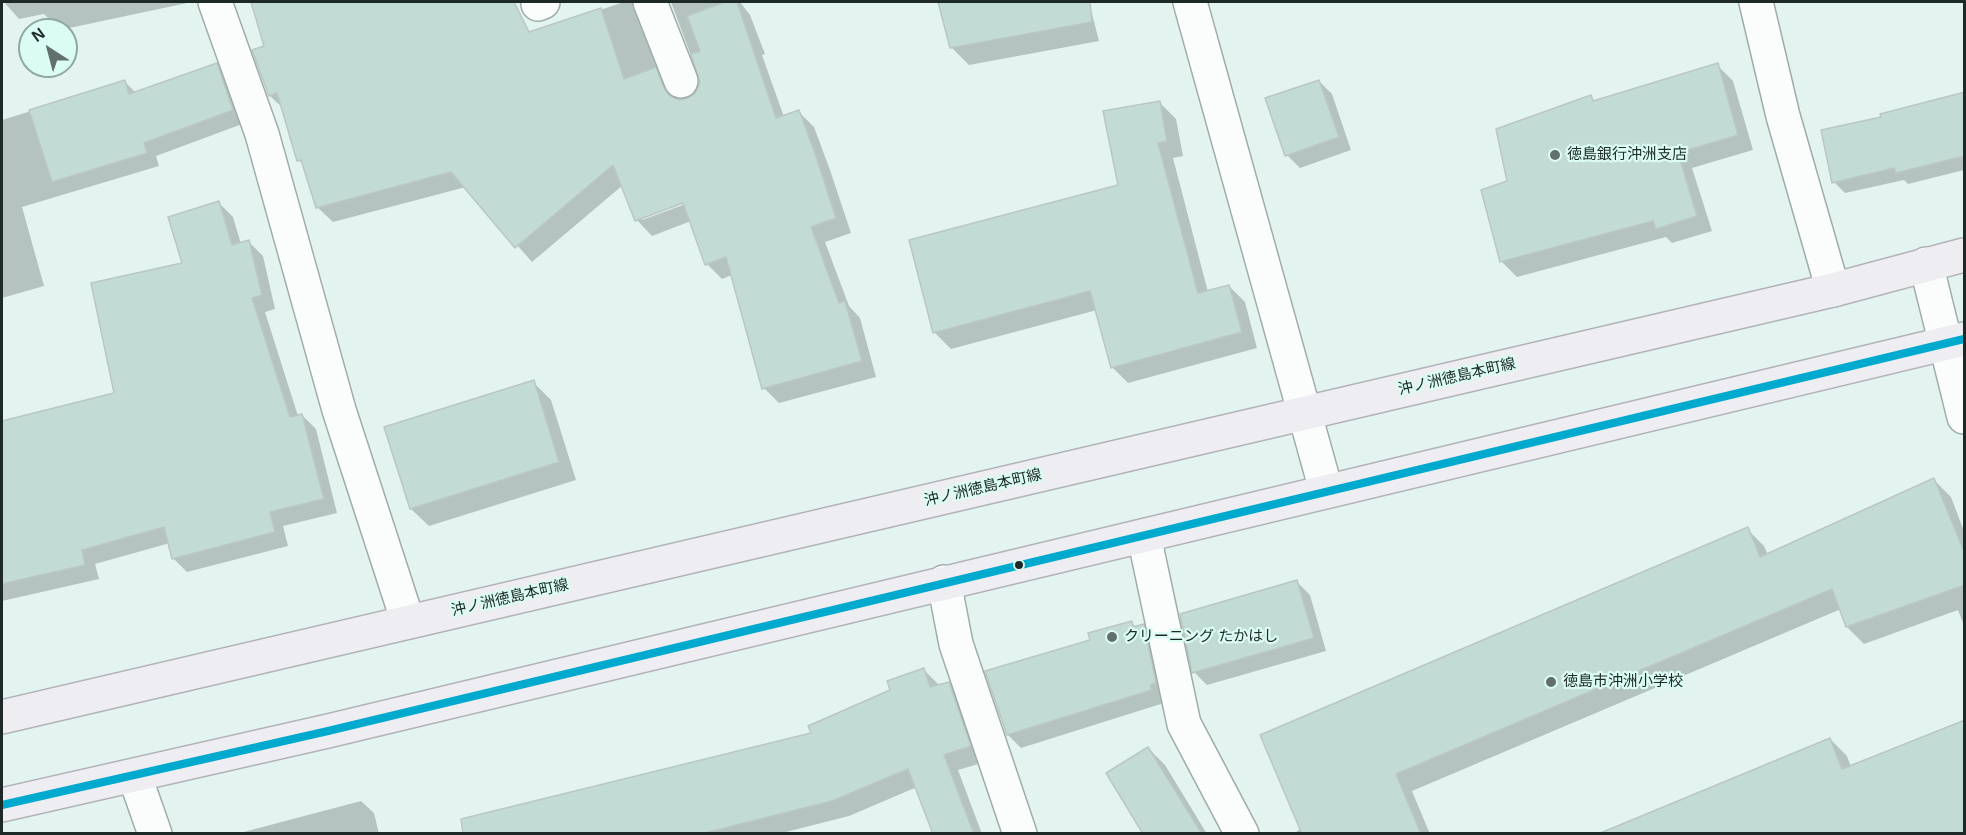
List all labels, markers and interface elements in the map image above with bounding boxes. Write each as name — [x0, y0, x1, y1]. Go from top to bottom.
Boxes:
north arrow — [18, 18, 78, 78]
text: N — [29, 24, 48, 45]
place label: 徳島銀行沖洲支店 — [1567, 146, 1687, 164]
marker: 徳島銀行沖洲支店 — [1548, 148, 1562, 162]
street label: 沖ノ洲徳島本町線 — [1397, 355, 1517, 399]
street label: 沖ノ洲徳島本町線 — [923, 466, 1043, 510]
unlabelled marker — [1013, 559, 1025, 571]
street label: 沖ノ洲徳島本町線 — [450, 576, 570, 620]
place label: クリーニング たかはし — [1124, 628, 1278, 646]
marker: クリーニング たかはし — [1105, 630, 1119, 644]
place label: 徳島市沖洲小学校 — [1563, 673, 1683, 691]
marker: 徳島市沖洲小学校 — [1544, 675, 1558, 689]

